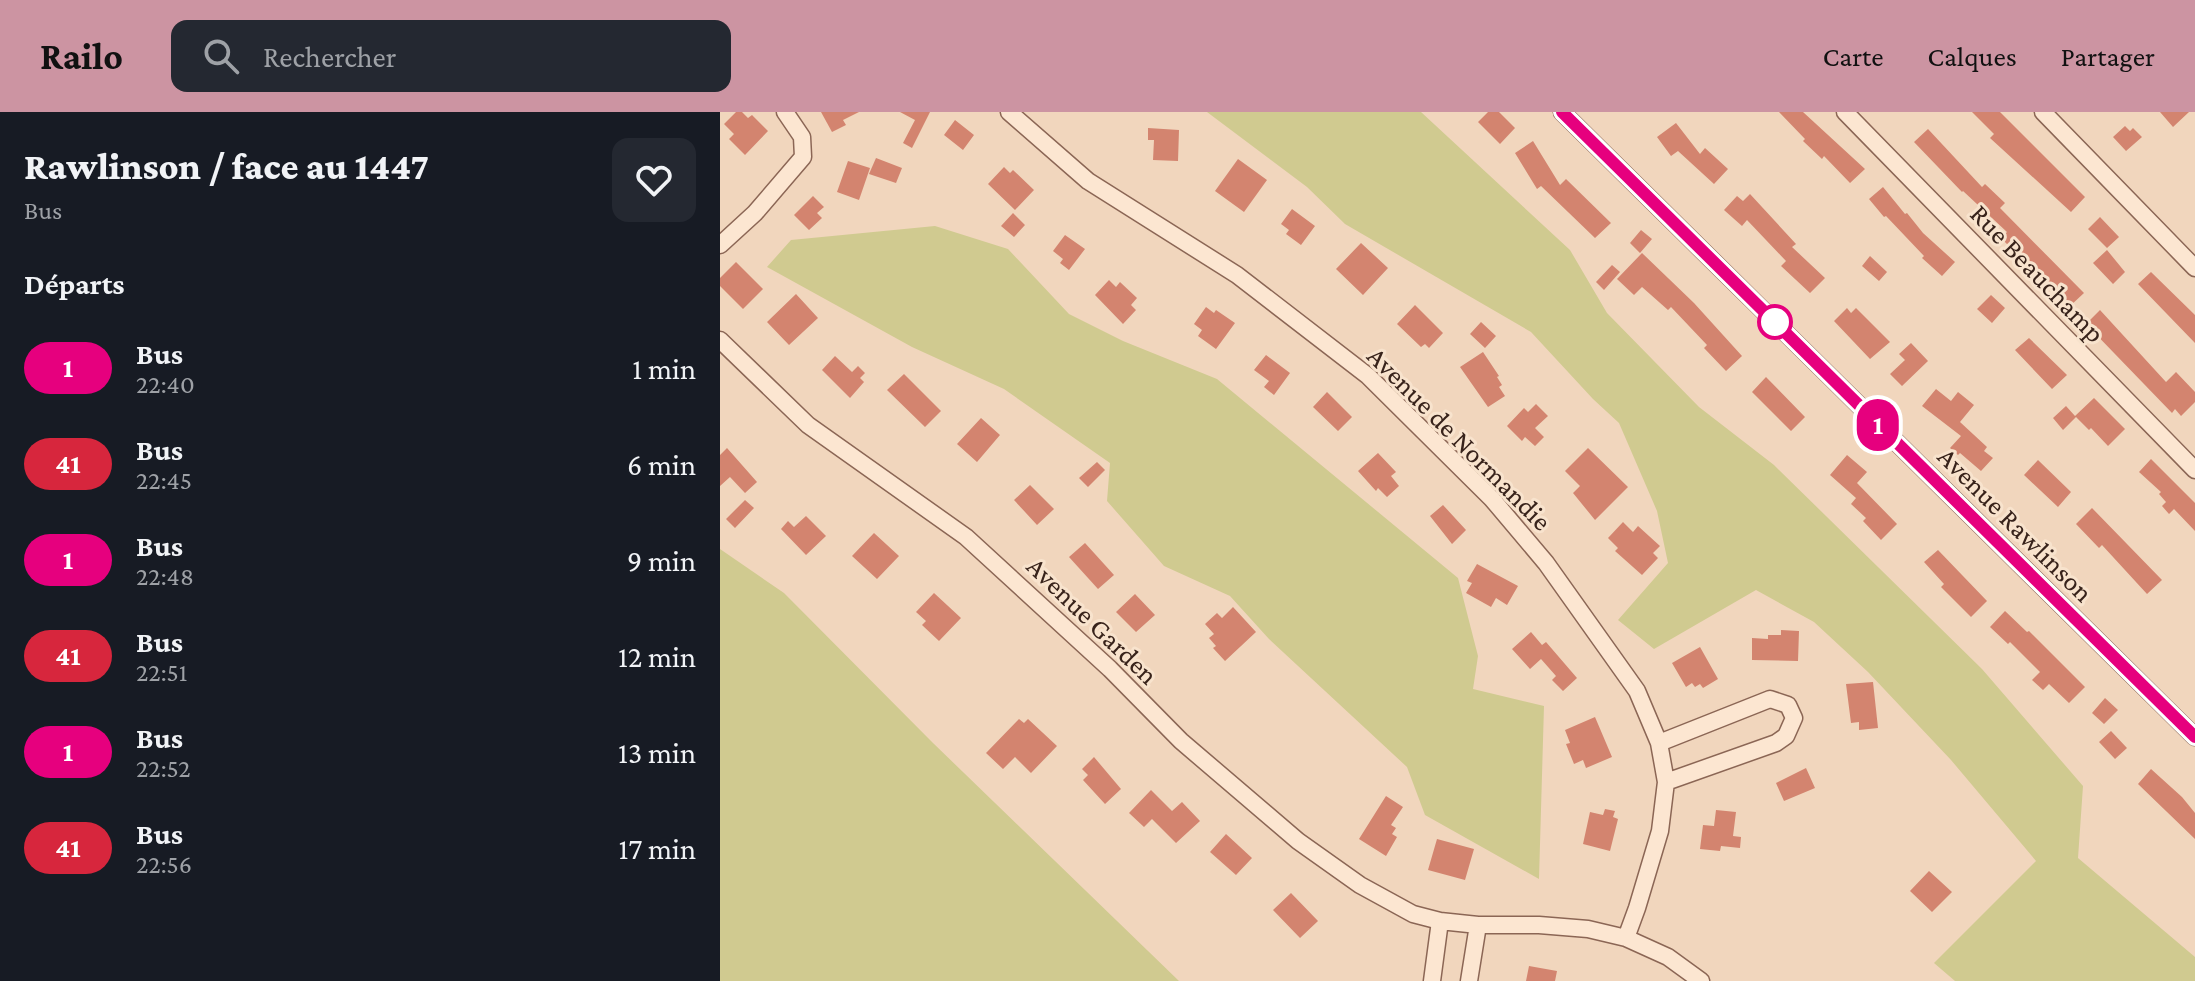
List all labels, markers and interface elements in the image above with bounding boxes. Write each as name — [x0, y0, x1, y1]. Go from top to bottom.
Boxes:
search box — [171, 20, 731, 92]
icon: search — [199, 34, 243, 78]
text: Railo — [40, 35, 123, 77]
text: Rechercher — [263, 40, 396, 73]
text: Carte — [1823, 41, 1884, 72]
text: Calques — [1928, 41, 2017, 72]
text: Partager — [2061, 41, 2155, 72]
button: heart — [612, 138, 696, 222]
text: Rawlinson / face au 1447 — [24, 145, 429, 187]
text: Bus — [24, 196, 62, 225]
street label: Rue Beauchamp — [1964, 198, 2111, 349]
text: Départs — [24, 267, 125, 300]
unlabelled marker — [1758, 305, 1792, 339]
text: Bus — [136, 337, 183, 370]
street label: Avenue de Normandie — [1361, 340, 1558, 537]
text: 1 — [63, 352, 73, 383]
text: 1 min — [632, 352, 696, 385]
text: 22:40 — [136, 370, 195, 399]
line badge: 1 — [1852, 399, 1904, 451]
text: 1 — [1873, 409, 1883, 440]
text: Bus — [136, 433, 183, 466]
street label: Avenue Rawlinson — [1932, 441, 2099, 608]
text: 41 — [55, 448, 81, 479]
text: 6 min — [627, 448, 696, 481]
text: 22:45 — [136, 466, 192, 495]
text: Bus — [136, 529, 183, 562]
text: 1 — [63, 544, 73, 575]
text: 9 min — [627, 544, 696, 577]
street label: Avenue Garden — [1021, 550, 1165, 691]
text: 22:48 — [136, 562, 194, 591]
text: Bus — [136, 625, 183, 658]
text: 41 — [55, 640, 81, 671]
text: 12 min — [618, 640, 696, 673]
text: 22:51 — [136, 658, 187, 687]
text: Bus — [136, 721, 183, 754]
text: 1 — [63, 736, 73, 767]
text: 13 min — [618, 736, 696, 769]
text: 22:52 — [136, 754, 191, 783]
text: Bus — [136, 817, 183, 850]
text: 41 — [55, 832, 81, 863]
text: 17 min — [619, 832, 696, 865]
text: 22:56 — [136, 850, 192, 879]

